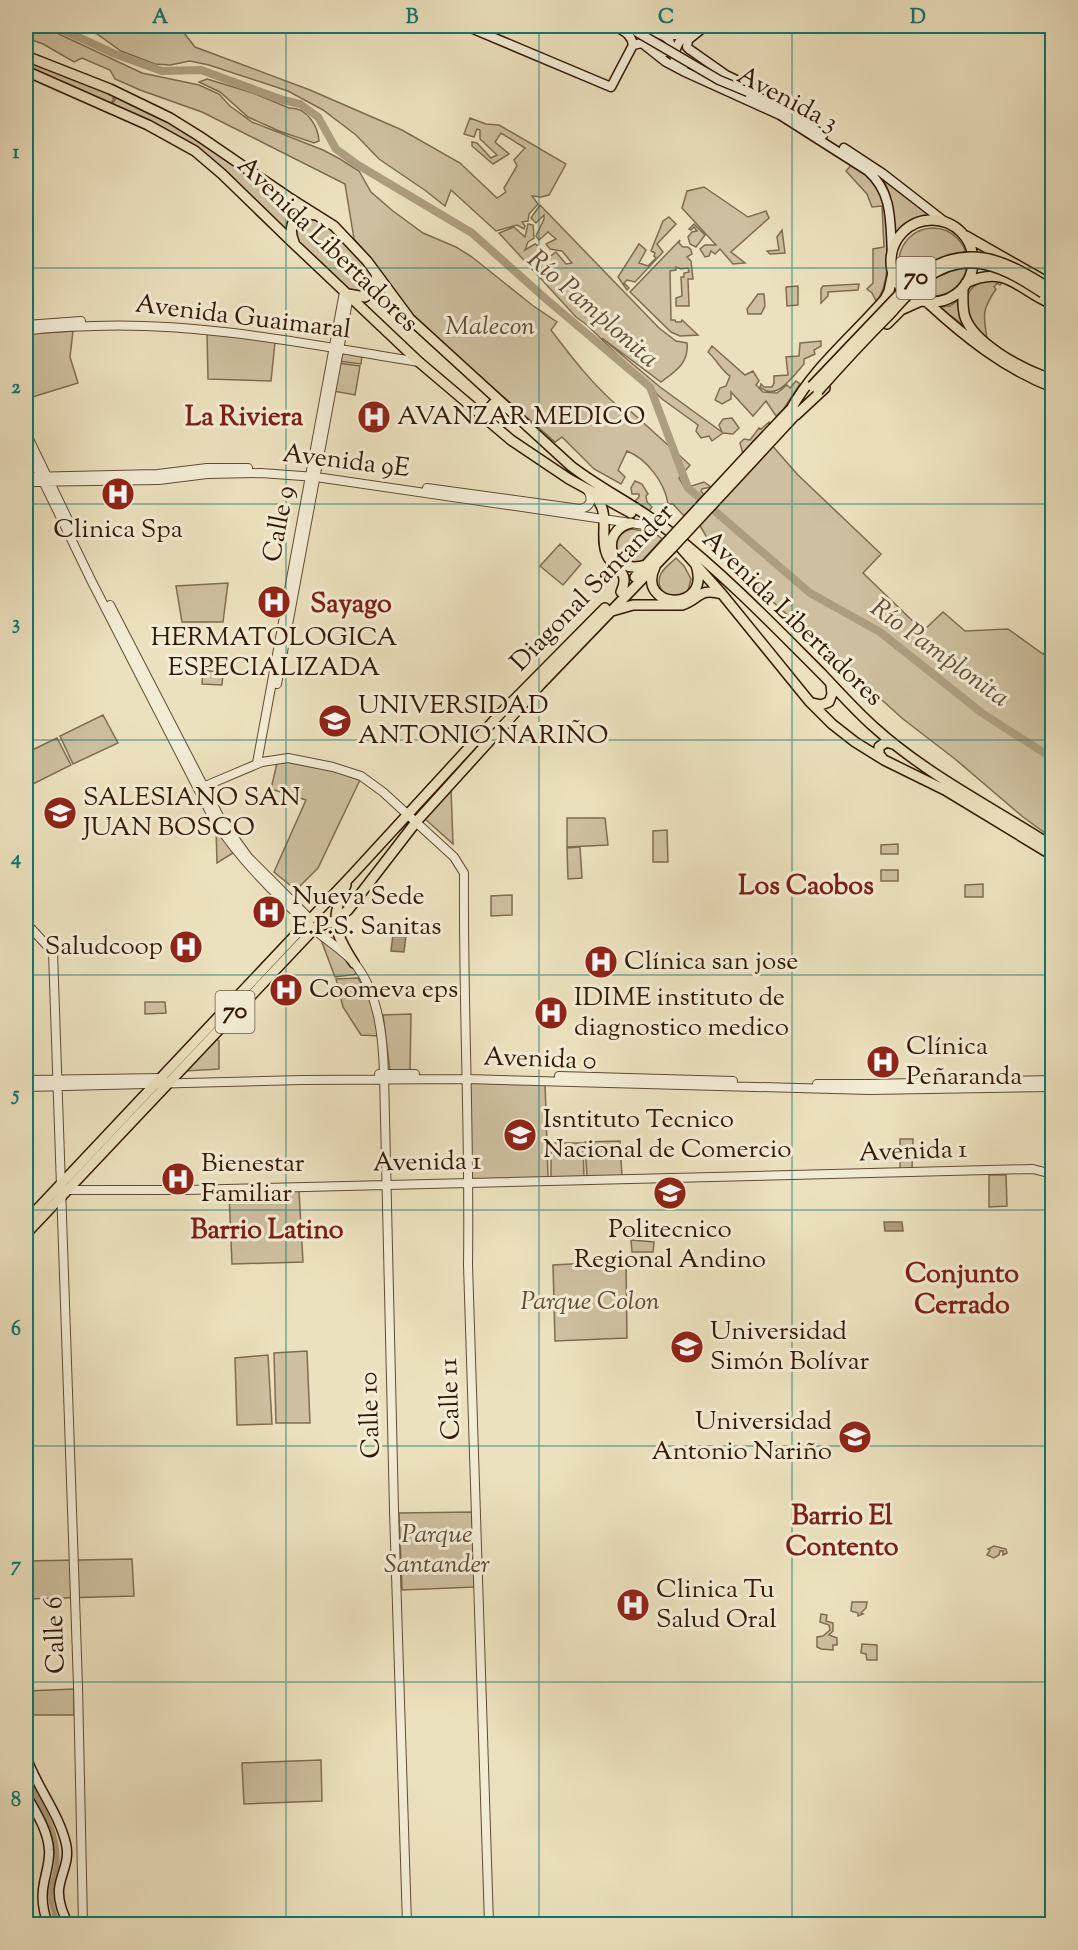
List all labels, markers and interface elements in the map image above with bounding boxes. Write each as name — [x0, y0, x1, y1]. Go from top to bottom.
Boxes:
text: A — [152, 4, 169, 33]
text: B — [406, 4, 419, 33]
text: C — [658, 4, 674, 33]
text: D — [910, 4, 926, 33]
street label: Avenida 3 — [730, 58, 844, 142]
text: 1 — [13, 139, 20, 168]
street label: Avenida Libertadores — [228, 148, 426, 342]
water label: Río Pamplonita — [517, 242, 667, 378]
road number: 70 — [896, 257, 936, 299]
street label: Avenida Guaimaral — [133, 286, 353, 350]
park label: Malecon — [445, 309, 535, 346]
text: 2 — [11, 374, 21, 403]
district label: La Riviera — [185, 399, 304, 438]
hospital icon: AVANZAR MEDICO — [356, 399, 392, 435]
place label: AVANZAR MEDICO — [397, 399, 645, 436]
street label: Avenida 9E — [280, 436, 412, 488]
hospital icon: Clinica Spa — [100, 476, 136, 512]
street label: Calle 9 — [254, 483, 306, 565]
street label: Diagonal Santander — [503, 495, 683, 680]
place label: Clinica Spa — [53, 512, 183, 549]
street label: Avenida Libertadores — [693, 522, 891, 716]
hospital icon: HERMATOLOGICA ESPECIALIZADA — [256, 584, 292, 620]
district label: Sayago — [310, 586, 392, 625]
water label: Río Pamplonita — [861, 590, 1017, 718]
text: 3 — [12, 610, 20, 639]
place label: HERMATOLOGICA ESPECIALIZADA — [151, 620, 397, 687]
place label: UNIVERSIDAD ANTONIO NARIÑO — [358, 688, 609, 755]
school or university icon: UNIVERSIDAD ANTONIO NARIÑO — [317, 703, 353, 739]
place label: SALESIANO SAN JUAN BOSCO — [81, 780, 300, 847]
school or university icon: SALESIANO SAN JUAN BOSCO — [42, 795, 78, 831]
text: 4 — [10, 845, 21, 874]
district label: Los Caobos — [738, 868, 874, 907]
place label: Nueva Sede E.P.S. Sanitas — [292, 879, 441, 946]
hospital icon: Nueva Sede E.P.S. Sanitas — [251, 894, 287, 930]
place label: Saludcoop — [45, 929, 163, 966]
hospital icon: Saludcoop — [168, 929, 204, 965]
hospital icon: Clínica san jose — [583, 944, 619, 980]
place label: Clínica san jose — [624, 944, 799, 981]
hospital icon: Coomeva eps — [268, 972, 304, 1008]
place label: Coomeva eps — [309, 972, 458, 1009]
place label: IDIME instituto de diagnostico medico — [574, 980, 789, 1047]
road number: 70 — [216, 991, 254, 1033]
hospital icon: IDIME instituto de diagnostico medico — [533, 995, 569, 1031]
place label: Clínica Peñaranda — [906, 1029, 1022, 1096]
street label: Avenida 0 — [483, 1040, 597, 1080]
hospital icon: Clínica Peñaranda — [865, 1044, 901, 1080]
text: 5 — [11, 1081, 20, 1110]
place label: Isntituto Tecnico Nacional de Comercio — [543, 1102, 791, 1169]
school or university icon: Isntituto Tecnico Nacional de Comercio — [502, 1117, 538, 1153]
street label: Avenida 1 — [858, 1132, 968, 1172]
street label: Avenida 1 — [373, 1144, 482, 1182]
place label: Bienestar Familiar — [201, 1146, 305, 1213]
hospital icon: Bienestar Familiar — [160, 1161, 196, 1197]
school or university icon: Politecnico Regional Andino — [652, 1175, 688, 1211]
district label: Barrio Latino — [190, 1212, 344, 1251]
place label: Politecnico Regional Andino — [574, 1212, 766, 1279]
district label: Conjunto Cerrado — [905, 1256, 1019, 1326]
park label: Parque Colon — [520, 1284, 660, 1321]
place label: Universidad Simón Bolívar — [710, 1314, 869, 1381]
text: 6 — [11, 1316, 21, 1345]
school or university icon: Universidad Simón Bolívar — [669, 1329, 705, 1365]
street label: Calle 11 — [431, 1357, 471, 1441]
street label: Calle 10 — [351, 1371, 391, 1459]
place label: Universidad Antonio Nariño — [652, 1404, 832, 1471]
school or university icon: Universidad Antonio Nariño — [837, 1419, 873, 1455]
district label: Barrio El Contento — [786, 1498, 899, 1568]
park label: Parque Santander — [384, 1517, 490, 1584]
text: 7 — [11, 1552, 22, 1581]
place label: Clinica Tu Salud Oral — [656, 1572, 777, 1639]
hospital icon: Clinica Tu Salud Oral — [615, 1587, 651, 1623]
street label: Calle 6 — [36, 1596, 76, 1674]
text: 8 — [11, 1787, 21, 1816]

